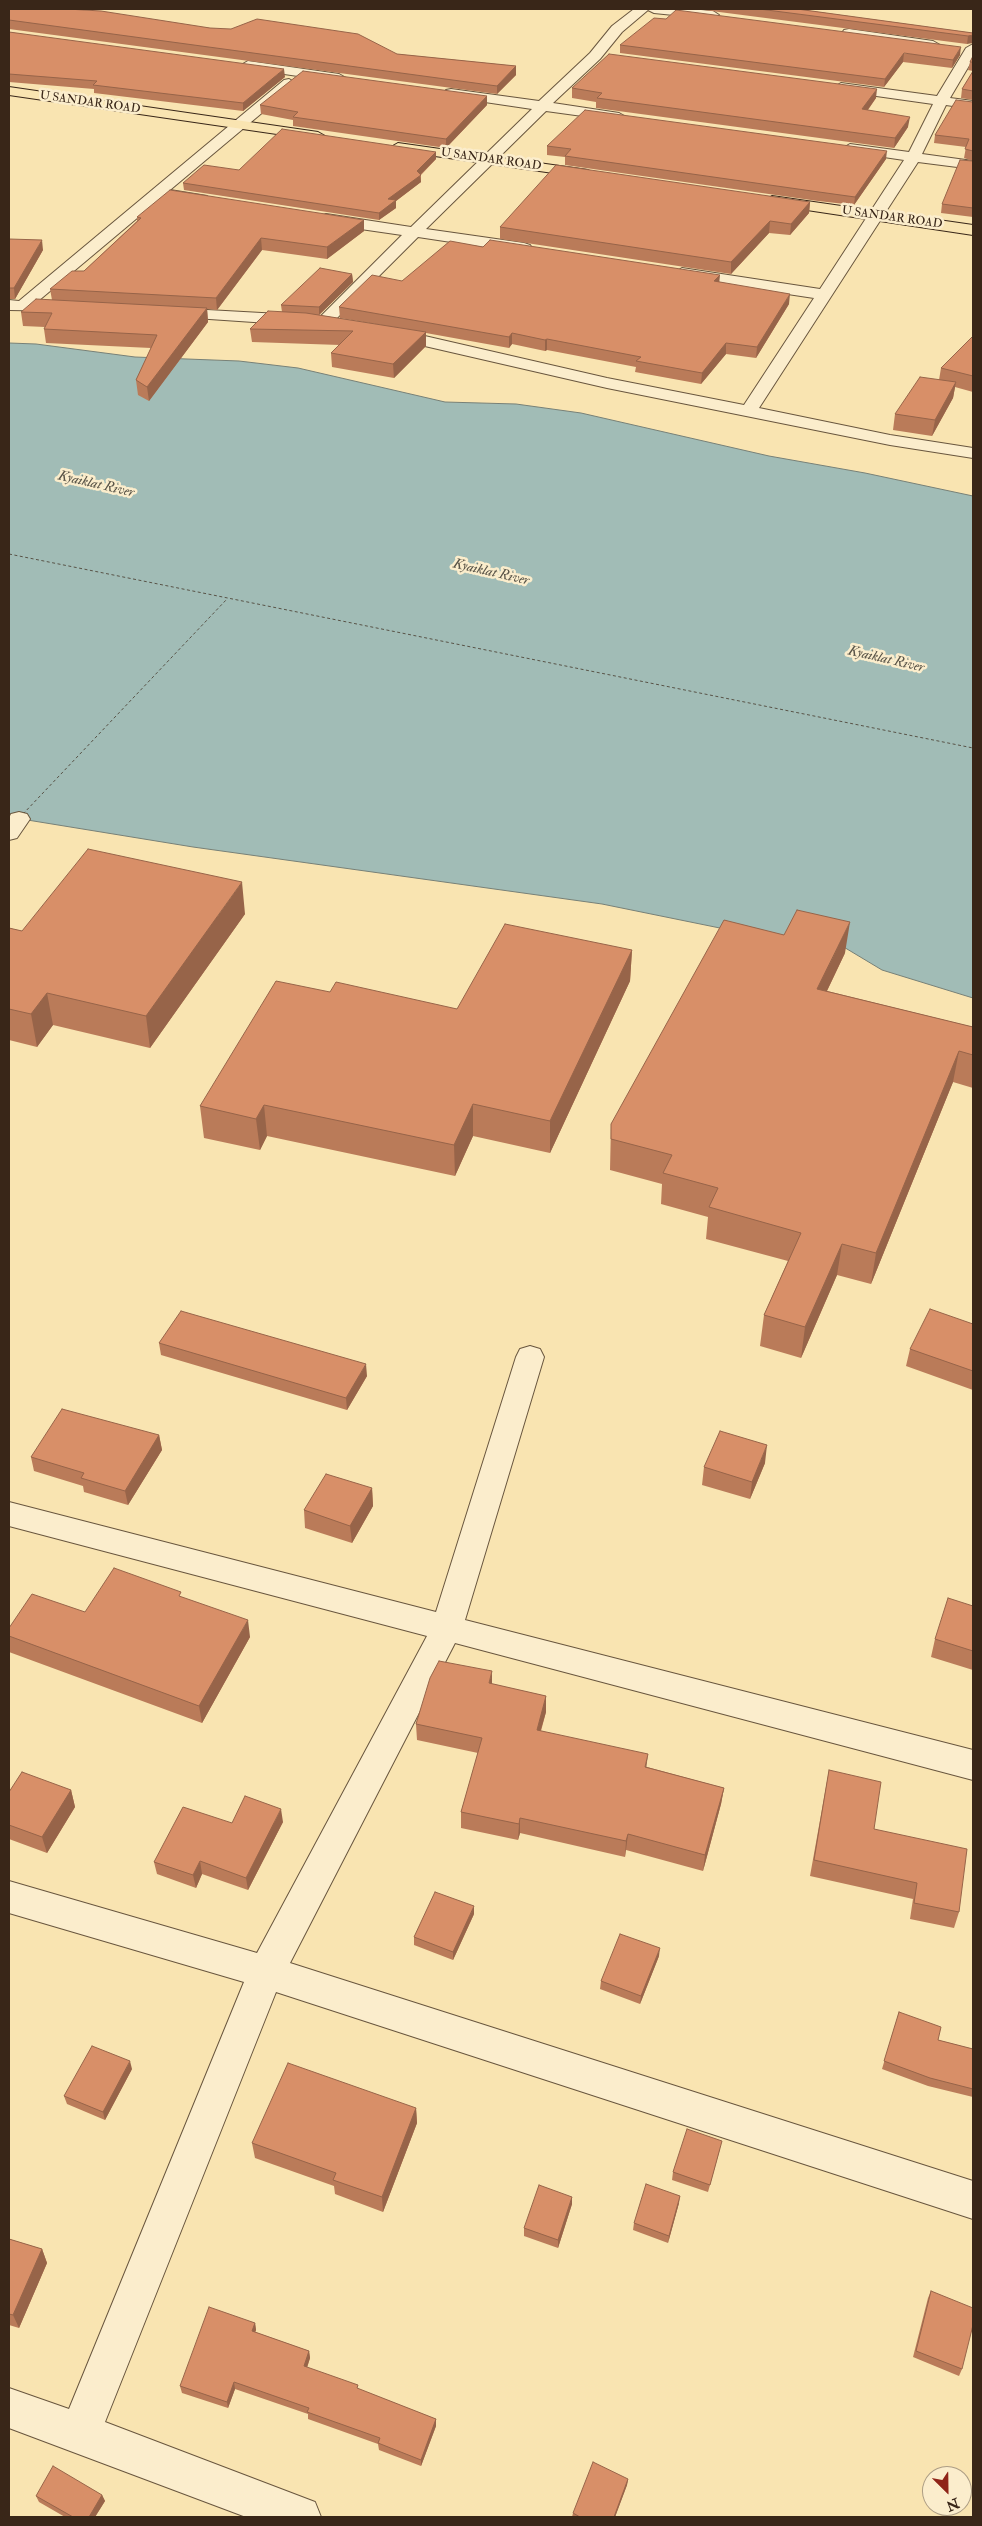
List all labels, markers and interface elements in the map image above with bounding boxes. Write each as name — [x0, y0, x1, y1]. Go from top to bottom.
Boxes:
street label: U SANDAR ROAD — [39, 89, 141, 117]
street label: U SANDAR ROAD — [440, 146, 542, 174]
street label: U SANDAR ROAD — [841, 204, 943, 232]
water label: Kyaiklat River — [56, 468, 136, 502]
water label: Kyaiklat River — [451, 556, 531, 590]
water label: Kyaiklat River — [846, 643, 926, 677]
north arrow — [922, 2466, 972, 2516]
text: N — [944, 2494, 962, 2515]

